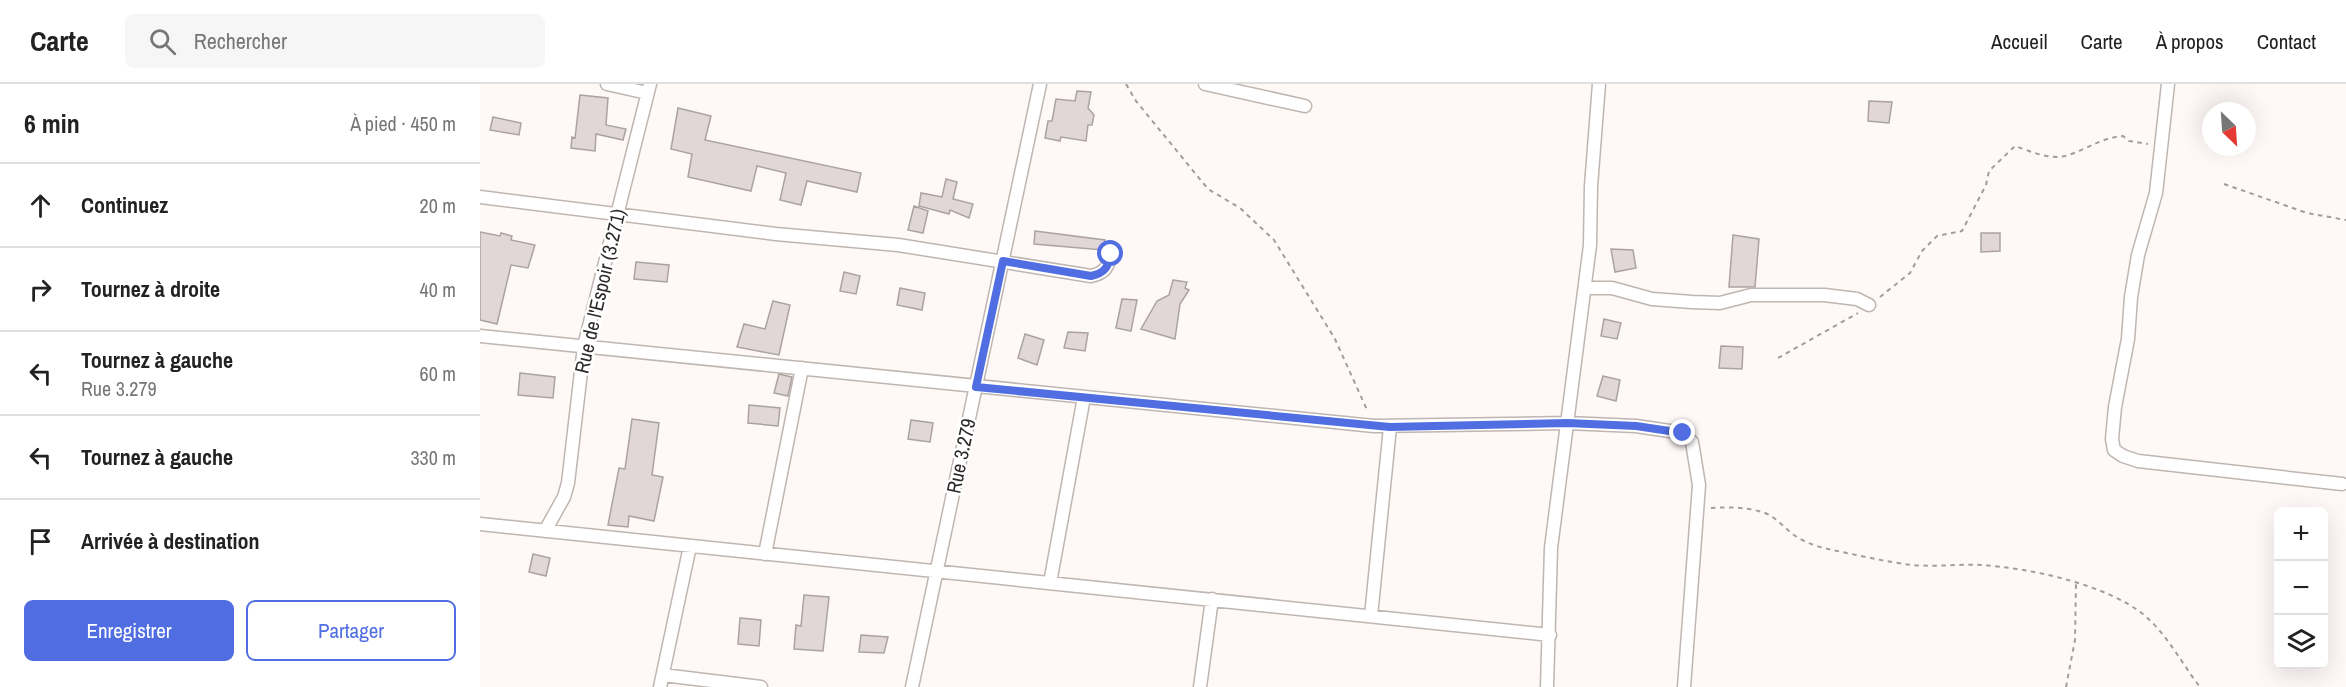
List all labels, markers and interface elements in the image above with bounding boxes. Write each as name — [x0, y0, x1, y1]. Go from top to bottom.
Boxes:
search box — [125, 14, 545, 68]
text: Carte — [30, 22, 89, 60]
icon: search — [146, 25, 179, 58]
text: Rechercher — [194, 26, 287, 56]
text: Accueil — [1991, 27, 2048, 56]
text: Carte — [2081, 27, 2123, 56]
text: À propos — [2156, 27, 2224, 56]
text: Contact — [2257, 27, 2316, 56]
north arrow — [2202, 102, 2256, 156]
text: 6 min — [24, 106, 80, 141]
text: À pied · 450 m — [350, 110, 456, 137]
icon: ahead — [24, 189, 57, 222]
text: Continuez — [81, 190, 168, 220]
text: 20 m — [420, 192, 456, 219]
street label: Rue de l'Espoir (3.271) — [567, 206, 632, 376]
route start — [1097, 240, 1123, 266]
icon: right — [24, 273, 57, 306]
text: Tournez à droite — [81, 274, 220, 304]
text: 40 m — [420, 276, 456, 303]
text: Tournez à gauche — [81, 345, 233, 375]
icon: left — [24, 357, 57, 390]
text: 60 m — [420, 360, 456, 387]
text: Rue 3.279 — [81, 375, 157, 402]
street label: Rue 3.279 — [939, 416, 982, 496]
route end — [1669, 419, 1695, 445]
icon: left — [24, 441, 57, 474]
text: Tournez à gauche — [81, 442, 233, 472]
text: 330 m — [410, 444, 456, 471]
map controls — [2274, 507, 2328, 669]
button: + — [2274, 507, 2328, 561]
icon: arrive — [24, 525, 57, 558]
text: Arrivée à destination — [81, 526, 259, 556]
button: − — [2274, 561, 2328, 615]
button: Enregistrer — [24, 600, 234, 661]
button: Partager — [246, 600, 456, 661]
button: layers — [2274, 615, 2328, 669]

